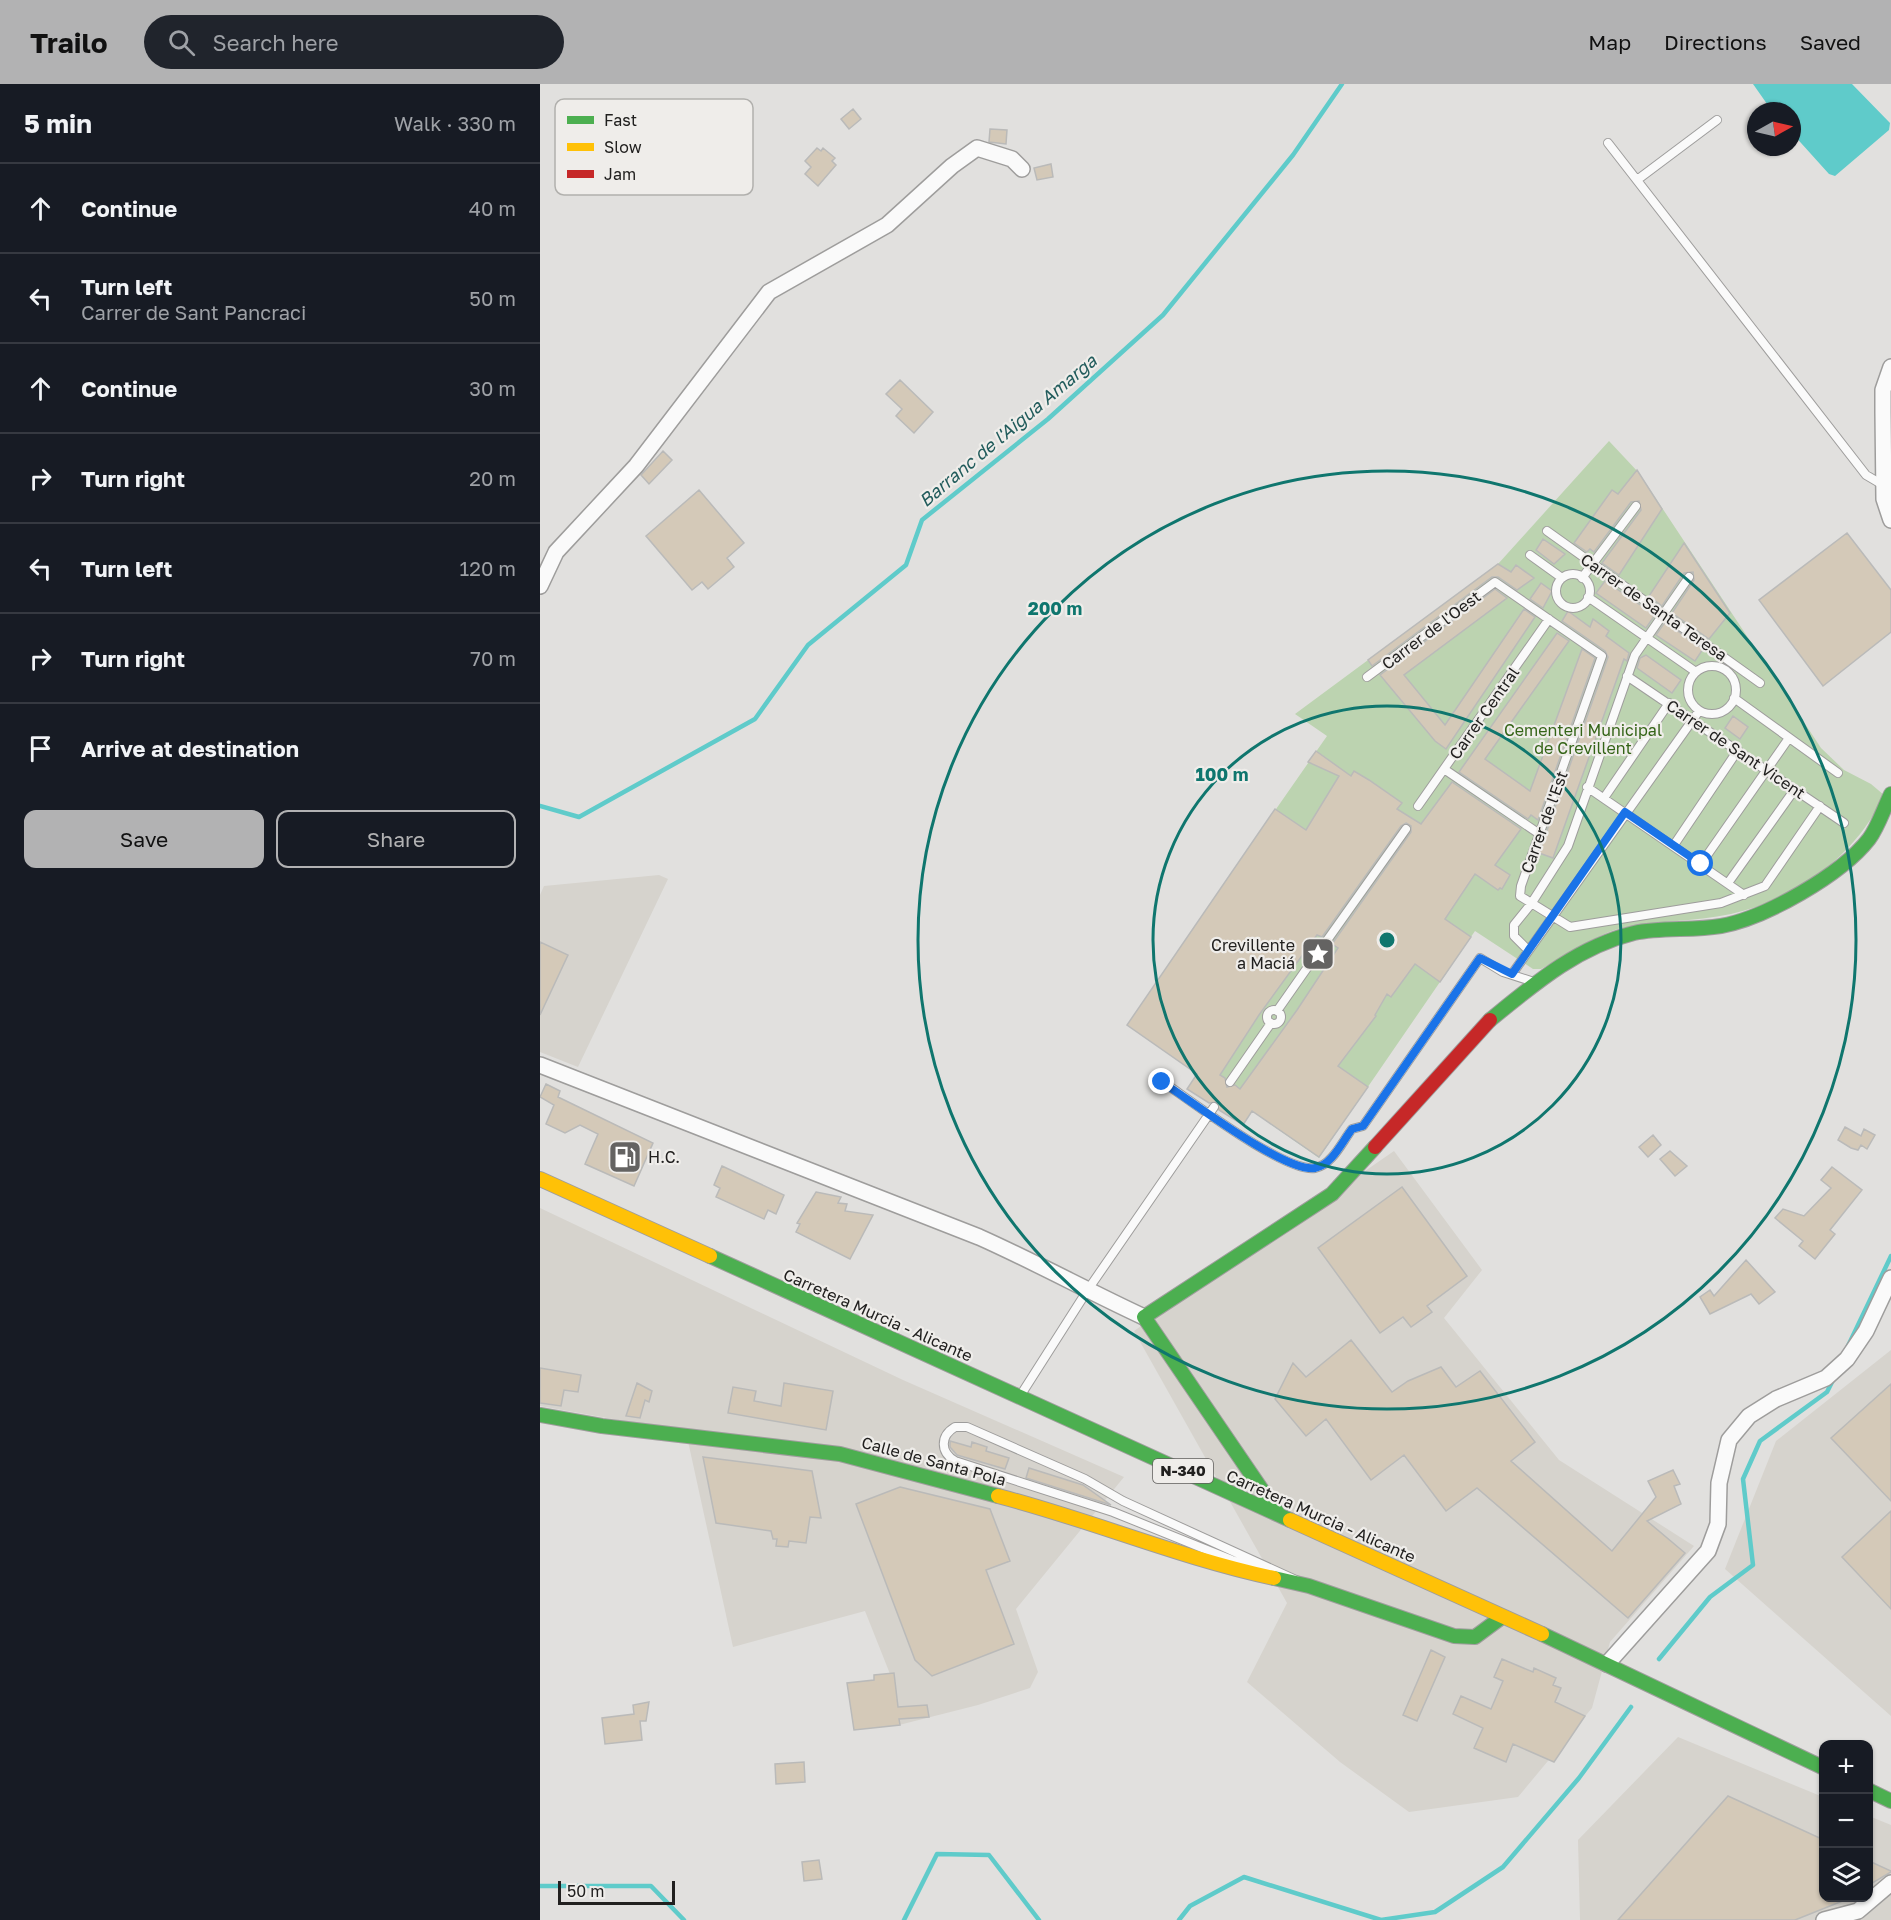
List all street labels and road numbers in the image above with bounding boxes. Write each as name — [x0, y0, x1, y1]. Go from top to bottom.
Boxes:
street label: Carrer de Santa Teresa — [1577, 549, 1731, 665]
street label: Carrer de l'Oest — [1378, 586, 1484, 674]
street label: Carrer Central — [1445, 663, 1523, 763]
street label: Carrer de Sant Vicent — [1663, 695, 1809, 803]
street label: Carrer de l'Est — [1516, 768, 1572, 876]
street label: Carretera Murcia - Alicante — [780, 1264, 976, 1366]
street label: Calle de Santa Pola — [860, 1432, 1008, 1490]
road number: N-340 — [1153, 1459, 1213, 1483]
street label: Carretera Murcia - Alicante — [1223, 1465, 1419, 1567]

